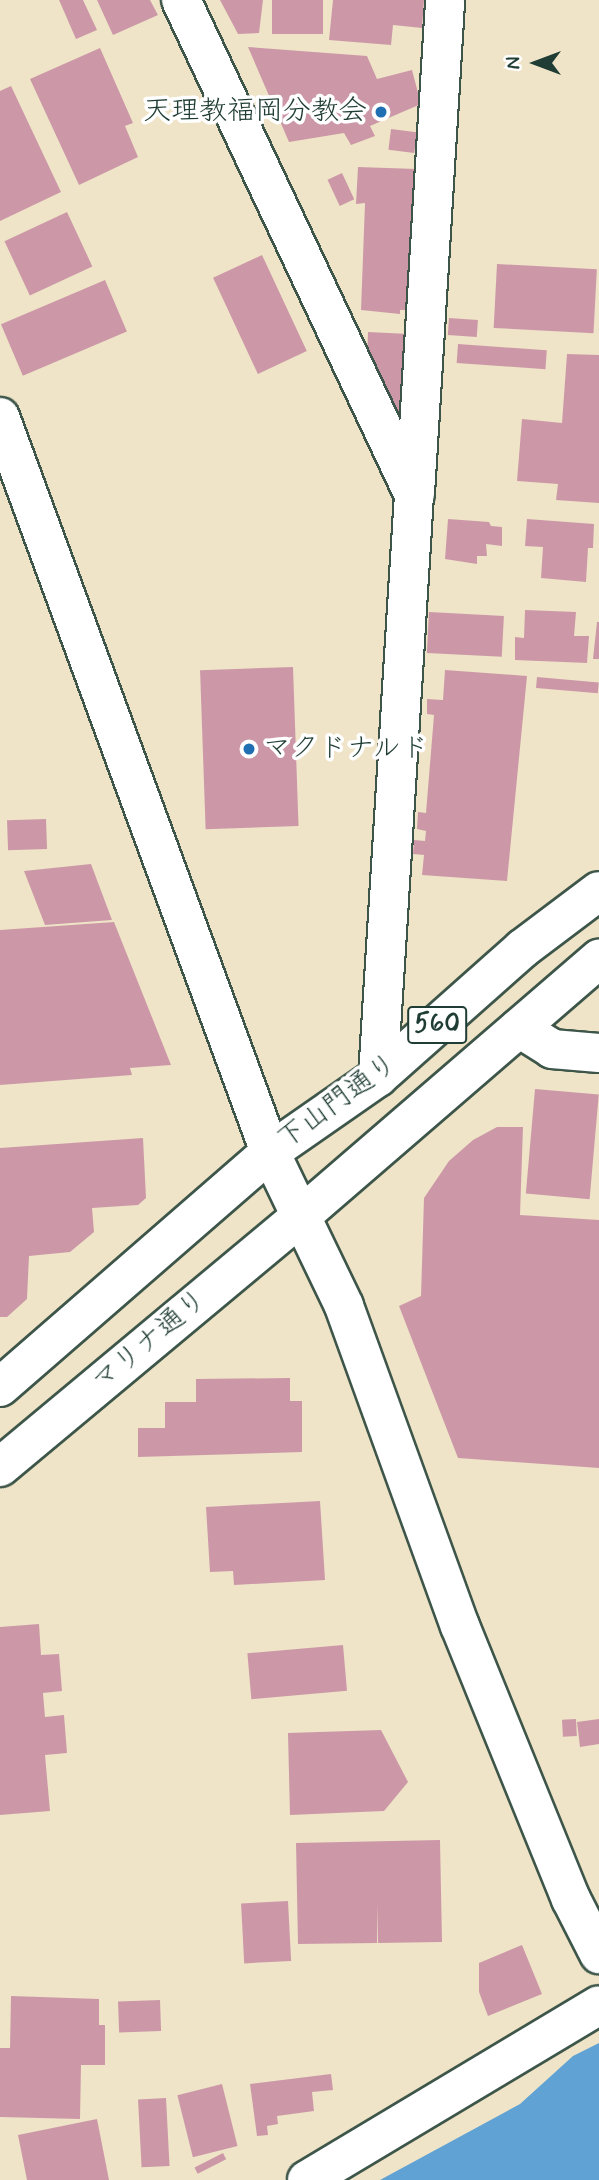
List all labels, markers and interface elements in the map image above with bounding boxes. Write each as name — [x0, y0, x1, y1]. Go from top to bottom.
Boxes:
north arrow — [501, 28, 571, 98]
text: N — [502, 57, 527, 69]
place label: 天理教福岡分教会 — [143, 95, 367, 129]
marker: 天理教福岡分教会 — [373, 104, 389, 120]
place label: マクドナルド — [263, 732, 431, 766]
marker: マクドナルド — [241, 741, 257, 757]
road number: 560 — [406, 1002, 468, 1048]
street label: 下山門通り — [271, 1047, 405, 1157]
street label: マリナ通り — [86, 1283, 214, 1399]

